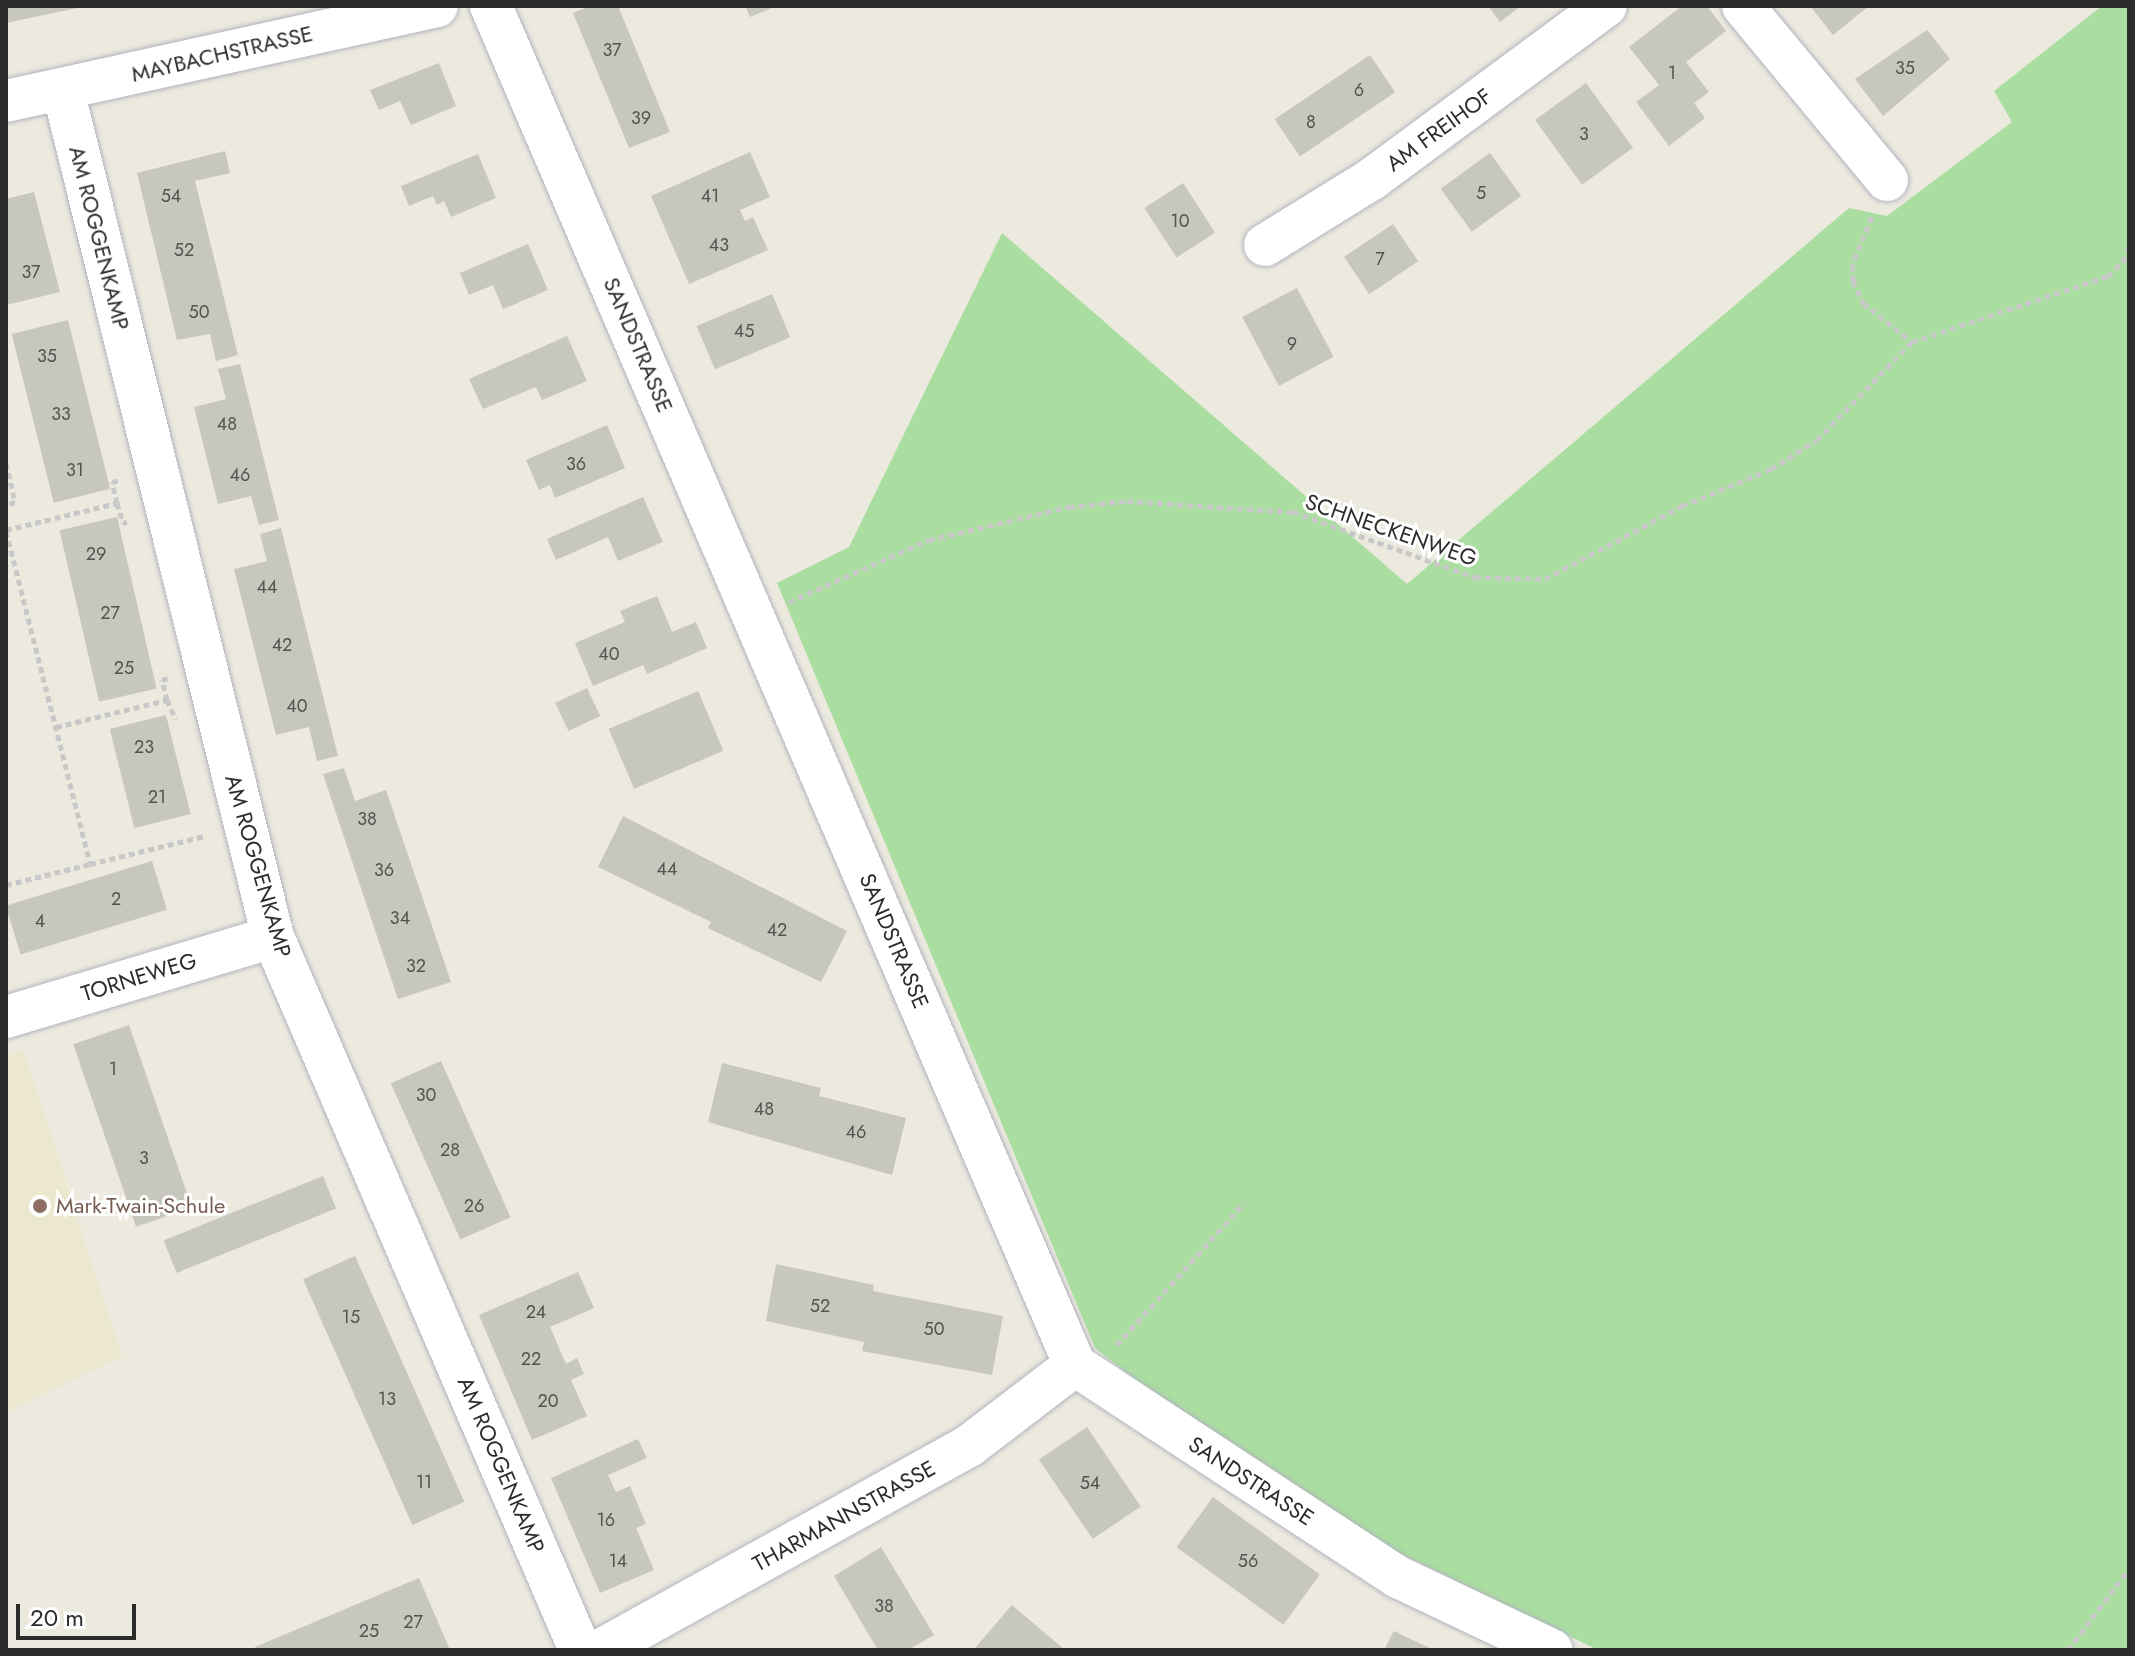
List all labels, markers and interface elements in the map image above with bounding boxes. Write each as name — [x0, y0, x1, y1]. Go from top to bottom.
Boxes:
street label: MAYBACHSTRASSE — [129, 20, 315, 88]
house number: 37 — [602, 39, 622, 61]
house number: 35 — [1895, 57, 1915, 79]
house number: 1 — [1668, 62, 1676, 84]
house number: 6 — [1354, 79, 1364, 101]
street label: AM FREIHOF — [1381, 83, 1497, 177]
house number: 39 — [631, 107, 651, 129]
house number: 8 — [1306, 111, 1316, 133]
house number: 3 — [1579, 123, 1589, 145]
street label: AM ROGGENKAMP — [63, 143, 135, 333]
house number: 5 — [1476, 182, 1486, 204]
house number: 54 — [161, 185, 181, 207]
house number: 41 — [701, 185, 719, 207]
house number: 10 — [1171, 210, 1189, 232]
house number: 43 — [709, 234, 729, 256]
house number: 52 — [174, 239, 194, 261]
house number: 7 — [1375, 248, 1385, 270]
house number: 37 — [21, 261, 41, 283]
street label: SANDSTRASSE — [598, 274, 678, 416]
house number: 50 — [189, 301, 209, 323]
house number: 45 — [734, 320, 754, 342]
house number: 9 — [1287, 333, 1297, 355]
house number: 35 — [37, 345, 57, 367]
house number: 33 — [51, 403, 71, 425]
house number: 48 — [217, 413, 237, 435]
house number: 36 — [566, 453, 586, 475]
house number: 31 — [66, 459, 84, 481]
house number: 46 — [230, 464, 250, 486]
street label: SCHNECKENWEG — [1302, 488, 1480, 572]
house number: 29 — [86, 543, 106, 565]
house number: 44 — [257, 576, 277, 598]
house number: 27 — [100, 602, 120, 624]
house number: 42 — [272, 634, 292, 656]
house number: 40 — [598, 643, 620, 665]
house number: 25 — [114, 657, 134, 679]
house number: 40 — [286, 695, 308, 717]
house number: 23 — [134, 736, 154, 758]
street label: AM ROGGENKAMP — [219, 772, 297, 960]
house number: 21 — [148, 786, 166, 808]
house number: 38 — [357, 808, 377, 830]
house number: 44 — [657, 858, 677, 880]
house number: 36 — [374, 859, 394, 881]
street label: SANDSTRASSE — [854, 870, 934, 1012]
house number: 2 — [111, 888, 121, 910]
house number: 34 — [390, 907, 410, 929]
house number: 4 — [35, 910, 45, 932]
house number: 42 — [767, 919, 787, 941]
street label: TORNEWEG — [78, 947, 200, 1007]
house number: 32 — [406, 955, 426, 977]
house number: 1 — [109, 1058, 117, 1080]
house number: 30 — [416, 1084, 436, 1106]
house number: 48 — [754, 1098, 774, 1120]
house number: 46 — [846, 1121, 866, 1143]
house number: 28 — [440, 1139, 460, 1161]
house number: 3 — [139, 1147, 149, 1169]
place label: Mark-Twain-Schule — [56, 1193, 225, 1219]
house number: 26 — [464, 1195, 484, 1217]
marker: Mark-Twain-Schule — [31, 1197, 49, 1215]
house number: 52 — [810, 1295, 830, 1317]
house number: 24 — [526, 1301, 546, 1323]
house number: 15 — [342, 1306, 360, 1328]
house number: 50 — [924, 1318, 944, 1340]
house number: 22 — [521, 1348, 541, 1370]
street label: AM ROGGENKAMP — [452, 1373, 550, 1557]
house number: 13 — [378, 1388, 396, 1410]
house number: 20 — [537, 1390, 559, 1412]
street label: SANDSTRASSE — [1183, 1431, 1319, 1531]
street label: THARMANNSTRASSE — [748, 1455, 940, 1577]
house number: 11 — [416, 1471, 432, 1493]
house number: 54 — [1080, 1472, 1100, 1494]
house number: 16 — [597, 1509, 615, 1531]
house number: 14 — [609, 1550, 627, 1572]
house number: 56 — [1238, 1550, 1258, 1572]
scale bar — [20, 1588, 140, 1638]
house number: 38 — [874, 1595, 894, 1617]
text: 20 m — [30, 1600, 84, 1635]
house number: 27 — [403, 1611, 423, 1633]
house number: 25 — [359, 1620, 379, 1642]

